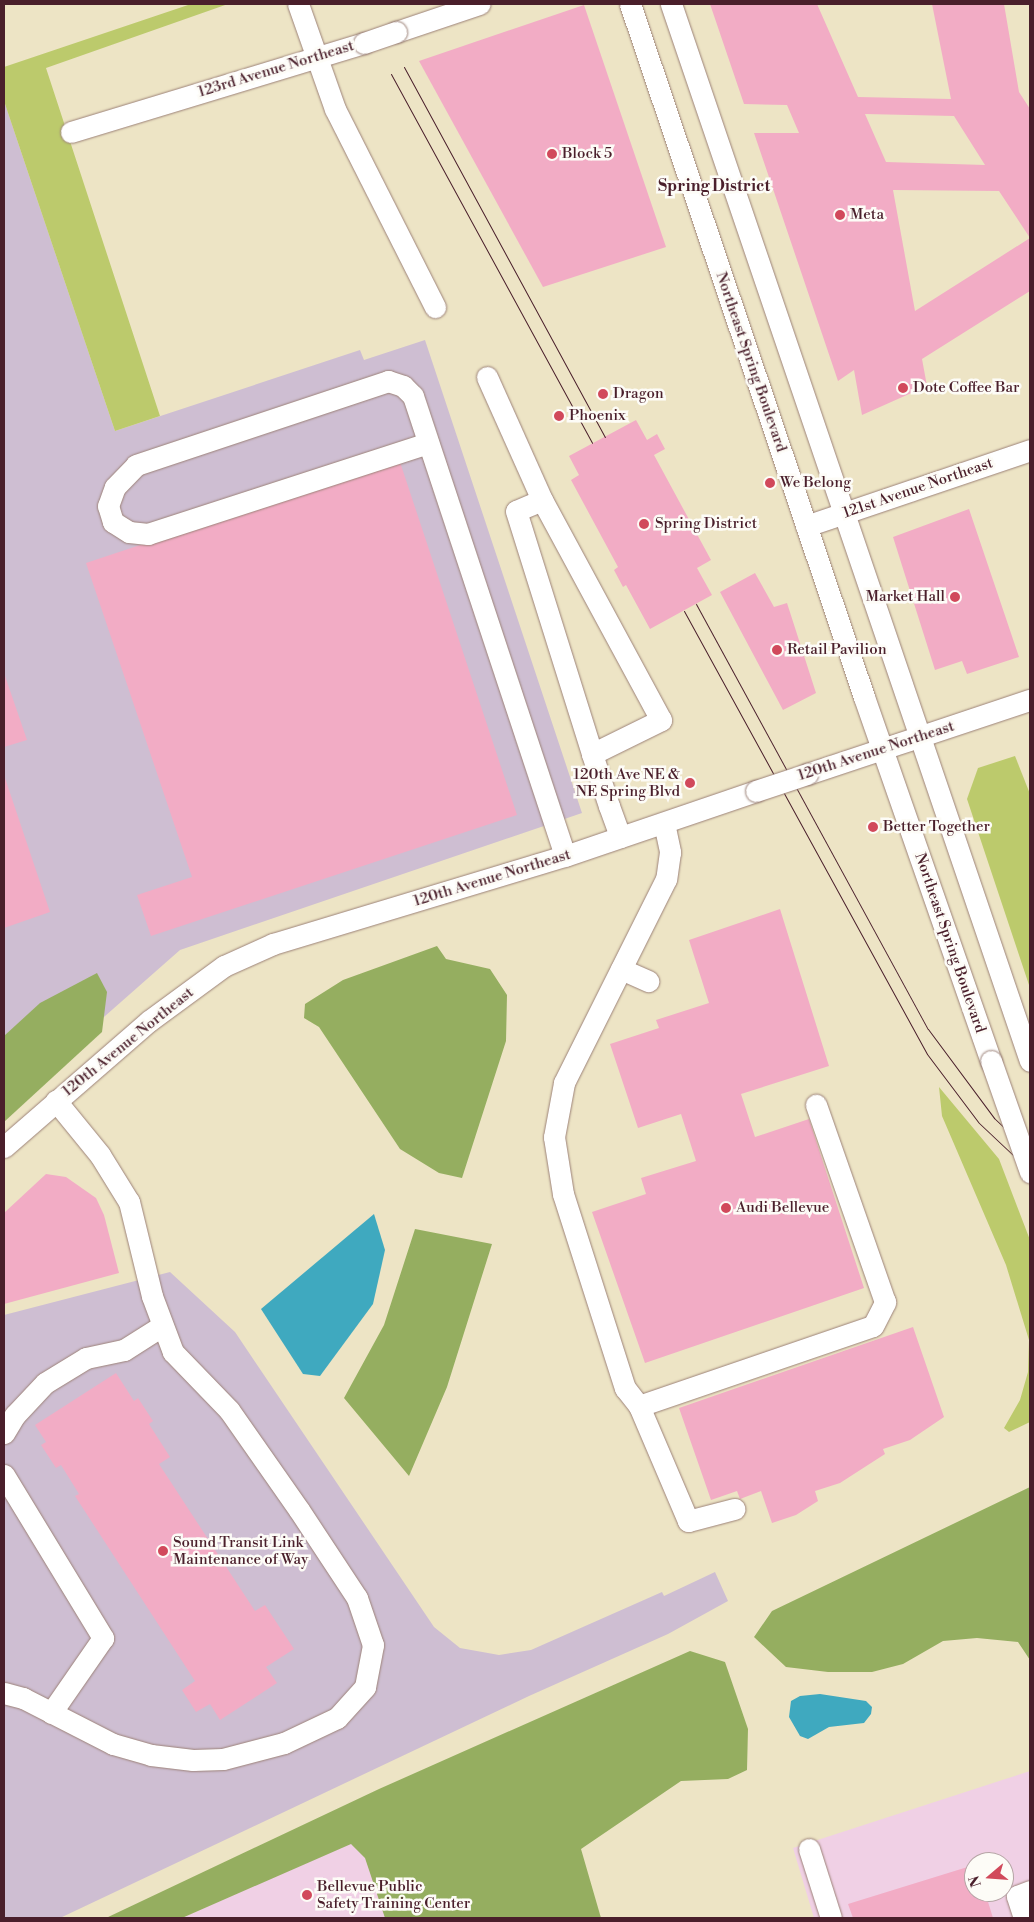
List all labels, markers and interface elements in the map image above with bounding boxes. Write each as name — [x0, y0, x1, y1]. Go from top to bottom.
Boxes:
street label: 123rd Avenue Northeast — [196, 37, 356, 101]
place label: Block 5 — [562, 145, 612, 163]
marker: Block 5 — [546, 148, 558, 160]
district label: Spring District — [658, 176, 770, 196]
place label: Meta — [850, 206, 884, 224]
marker: Meta — [834, 209, 846, 221]
street label: Northeast Spring Boulevard — [712, 270, 790, 454]
place label: Dote Coffee Bar — [913, 379, 1020, 397]
marker: Dote Coffee Bar — [897, 382, 909, 394]
place label: Dragon — [613, 385, 664, 403]
marker: Dragon — [597, 388, 609, 400]
place label: Phoenix — [569, 407, 626, 425]
marker: Phoenix — [553, 410, 565, 422]
street label: 121st Avenue Northeast — [841, 454, 995, 522]
place label: We Belong — [780, 474, 851, 492]
marker: We Belong — [764, 477, 776, 489]
place label: Spring District — [655, 515, 757, 533]
marker: Spring District — [637, 517, 651, 531]
place label: Market Hall — [866, 588, 945, 606]
marker: Market Hall — [949, 591, 961, 603]
place label: Retail Pavilion — [787, 641, 887, 659]
marker: Retail Pavilion — [771, 644, 783, 656]
street label: 120th Avenue Northeast — [796, 717, 956, 785]
place label: 120th Ave NE & NE Spring Blvd — [573, 765, 680, 800]
marker: 120th Ave NE & NE Spring Blvd — [684, 777, 696, 789]
place label: Better Together — [883, 818, 990, 836]
marker: Better Together — [867, 821, 879, 833]
street label: 120th Avenue Northeast — [411, 846, 573, 910]
street label: Northeast Spring Boulevard — [911, 851, 989, 1035]
street label: 120th Avenue Northeast — [59, 984, 197, 1100]
place label: Audi Bellevue — [736, 1199, 829, 1217]
marker: Audi Bellevue — [720, 1202, 732, 1214]
place label: Sound Transit Link Maintenance of Way — [173, 1533, 308, 1568]
marker: Sound Transit Link Maintenance of Way — [157, 1545, 169, 1557]
north arrow — [964, 1852, 1014, 1902]
text: N — [965, 1873, 986, 1889]
place label: Bellevue Public Safety Training Center — [317, 1877, 470, 1912]
marker: Bellevue Public Safety Training Center — [301, 1889, 313, 1901]

